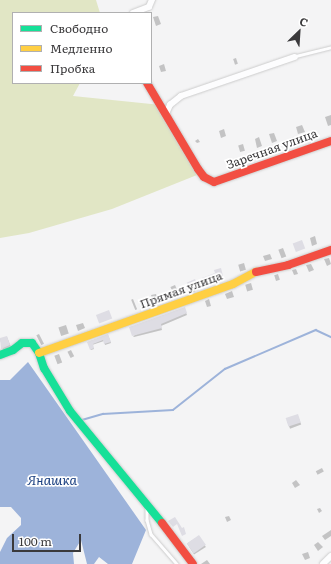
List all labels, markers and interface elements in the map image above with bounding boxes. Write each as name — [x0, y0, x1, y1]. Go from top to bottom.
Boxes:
legend — [12, 12, 152, 84]
north arrow — [279, 12, 319, 52]
text: С — [297, 12, 311, 30]
text: Свободно — [50, 19, 108, 37]
text: Медленно — [50, 39, 113, 57]
text: Пробка — [50, 59, 95, 77]
street label: Заречная улица — [225, 126, 319, 172]
street label: Прямая улица — [138, 268, 224, 312]
water label: Янашка — [27, 472, 77, 488]
scale bar — [14, 526, 83, 552]
text: 100 m — [19, 532, 52, 550]

